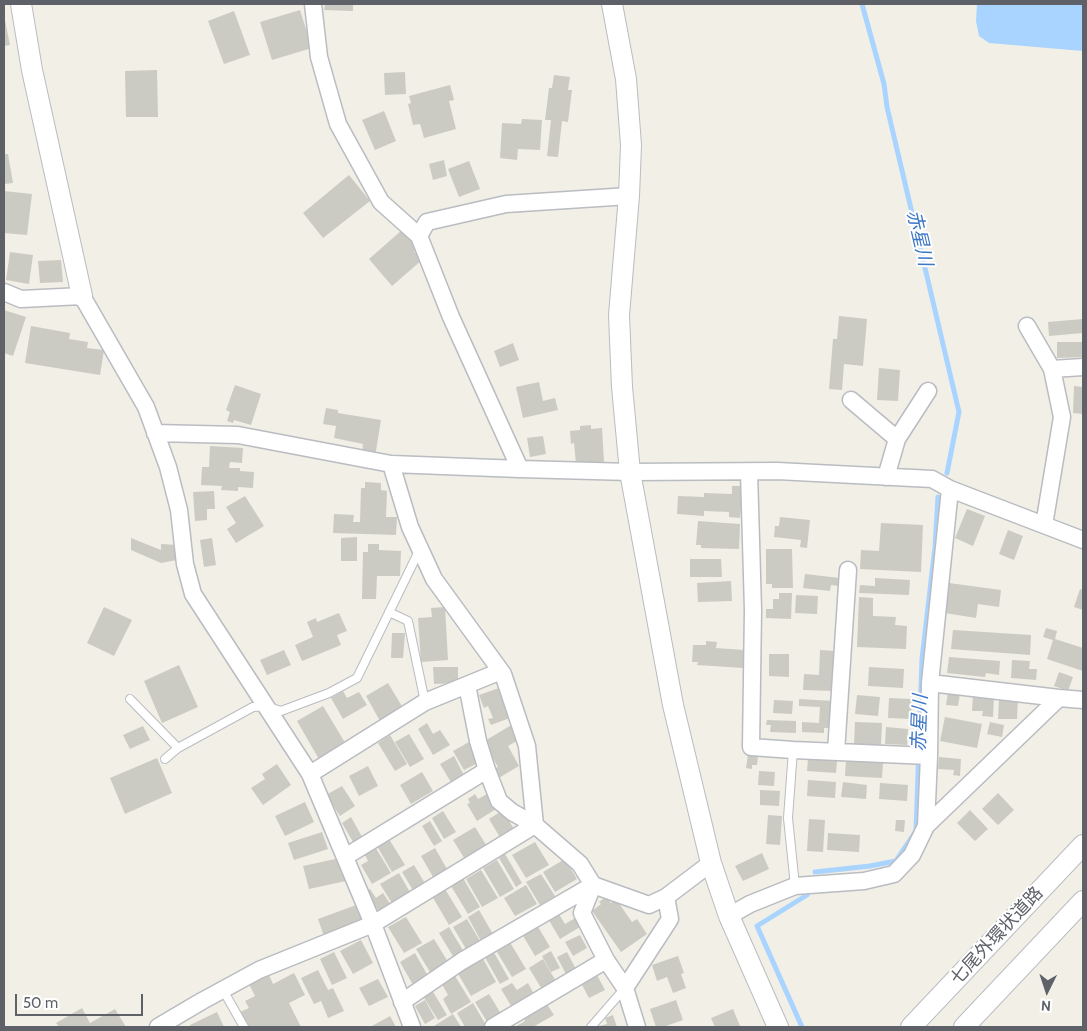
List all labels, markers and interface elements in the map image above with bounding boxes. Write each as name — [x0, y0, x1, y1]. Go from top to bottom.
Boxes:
water label: 赤星川 — [901, 208, 937, 268]
water label: 赤星川 — [908, 694, 932, 752]
street label: 七尾外環状道路 — [946, 883, 1048, 989]
north arrow — [1022, 966, 1072, 1016]
scale bar — [18, 984, 145, 1016]
text: 50 m — [23, 994, 58, 1012]
text: N — [1040, 997, 1052, 1015]

